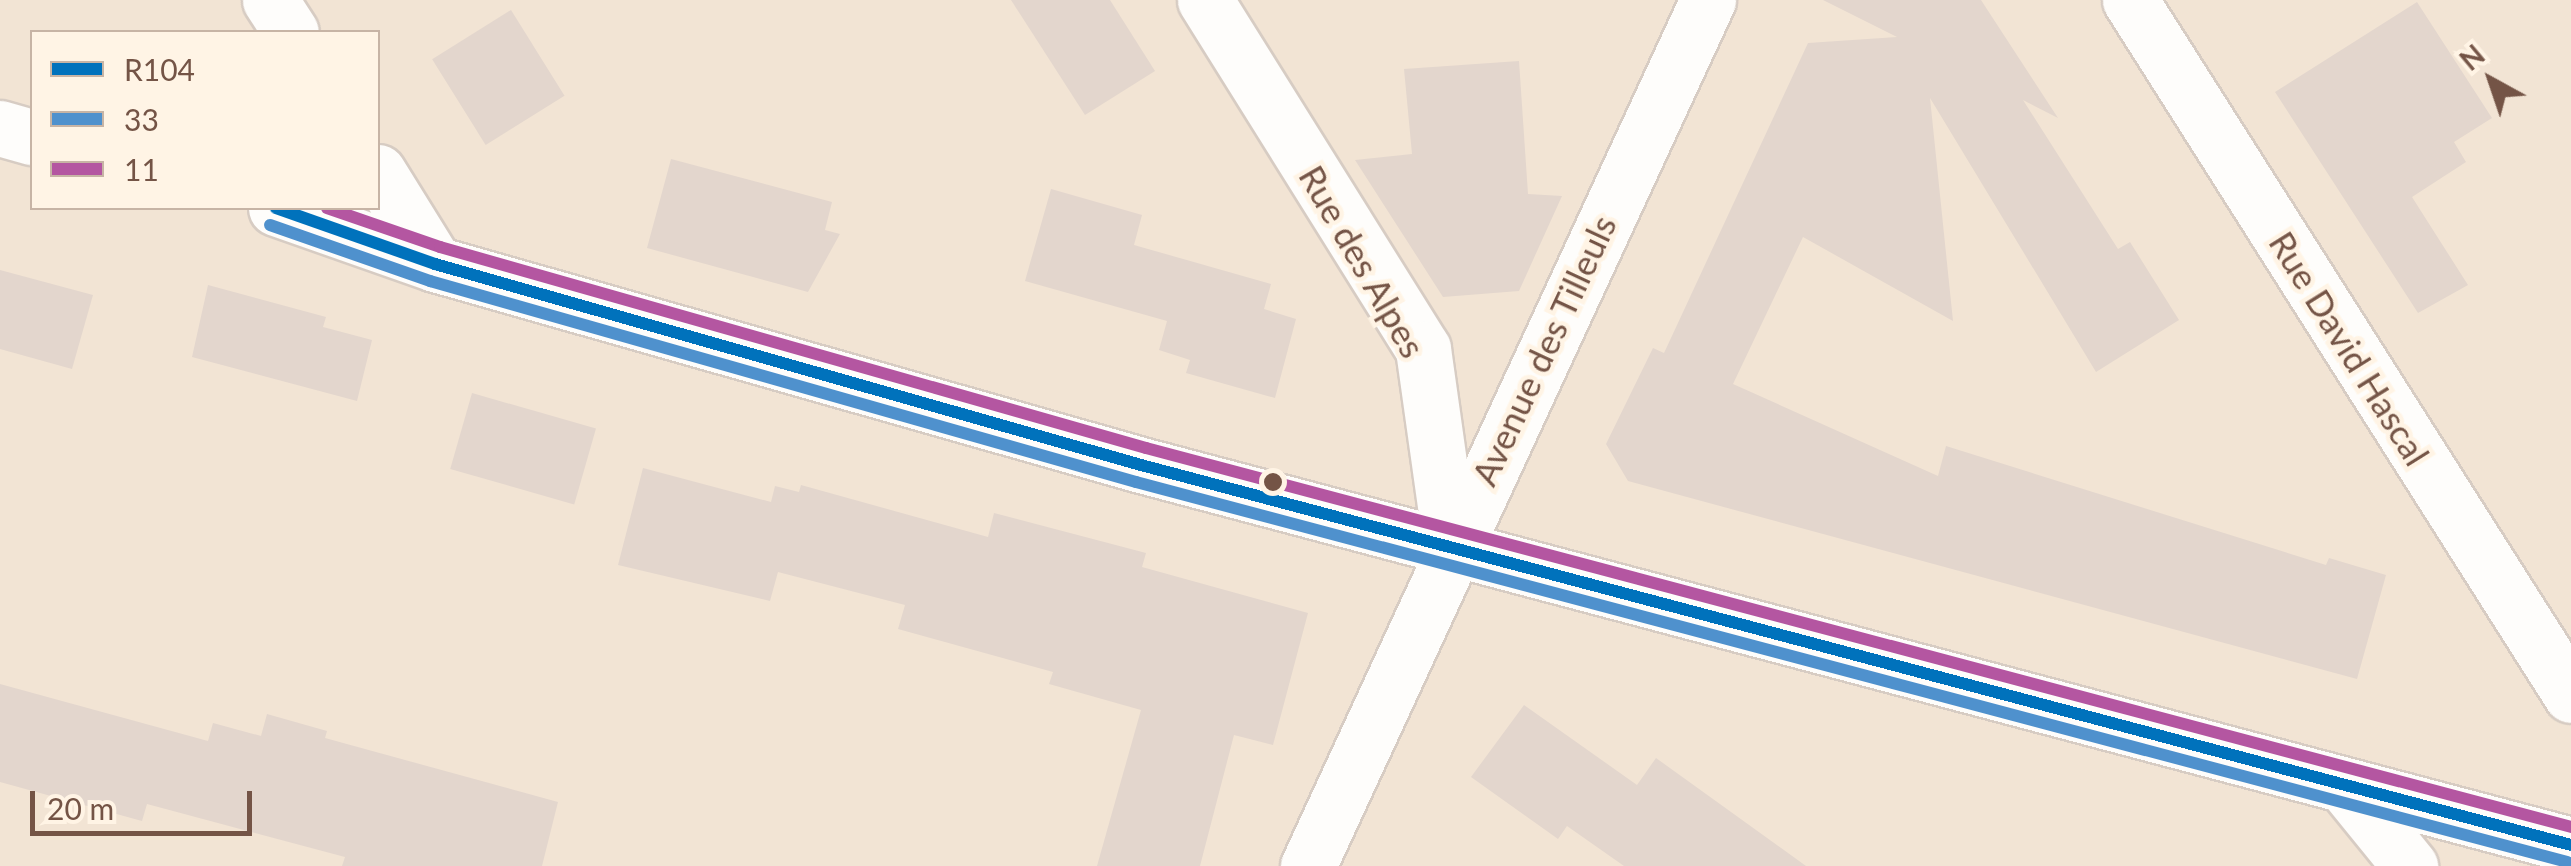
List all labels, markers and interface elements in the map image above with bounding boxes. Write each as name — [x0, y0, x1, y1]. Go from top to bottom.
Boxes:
legend — [30, 30, 380, 210]
north arrow — [2441, 30, 2541, 130]
text: N — [2453, 37, 2491, 77]
text: R104 — [124, 51, 195, 87]
text: 33 — [124, 101, 159, 137]
text: 11 — [124, 151, 159, 187]
street label: Rue des Alpes — [1291, 157, 1435, 365]
street label: Avenue des Tilleuls — [1462, 208, 1624, 492]
street label: Rue David Hascal — [2261, 223, 2439, 473]
unlabelled marker — [1263, 472, 1283, 492]
scale bar — [35, 771, 258, 833]
text: 20 m — [47, 790, 114, 826]

